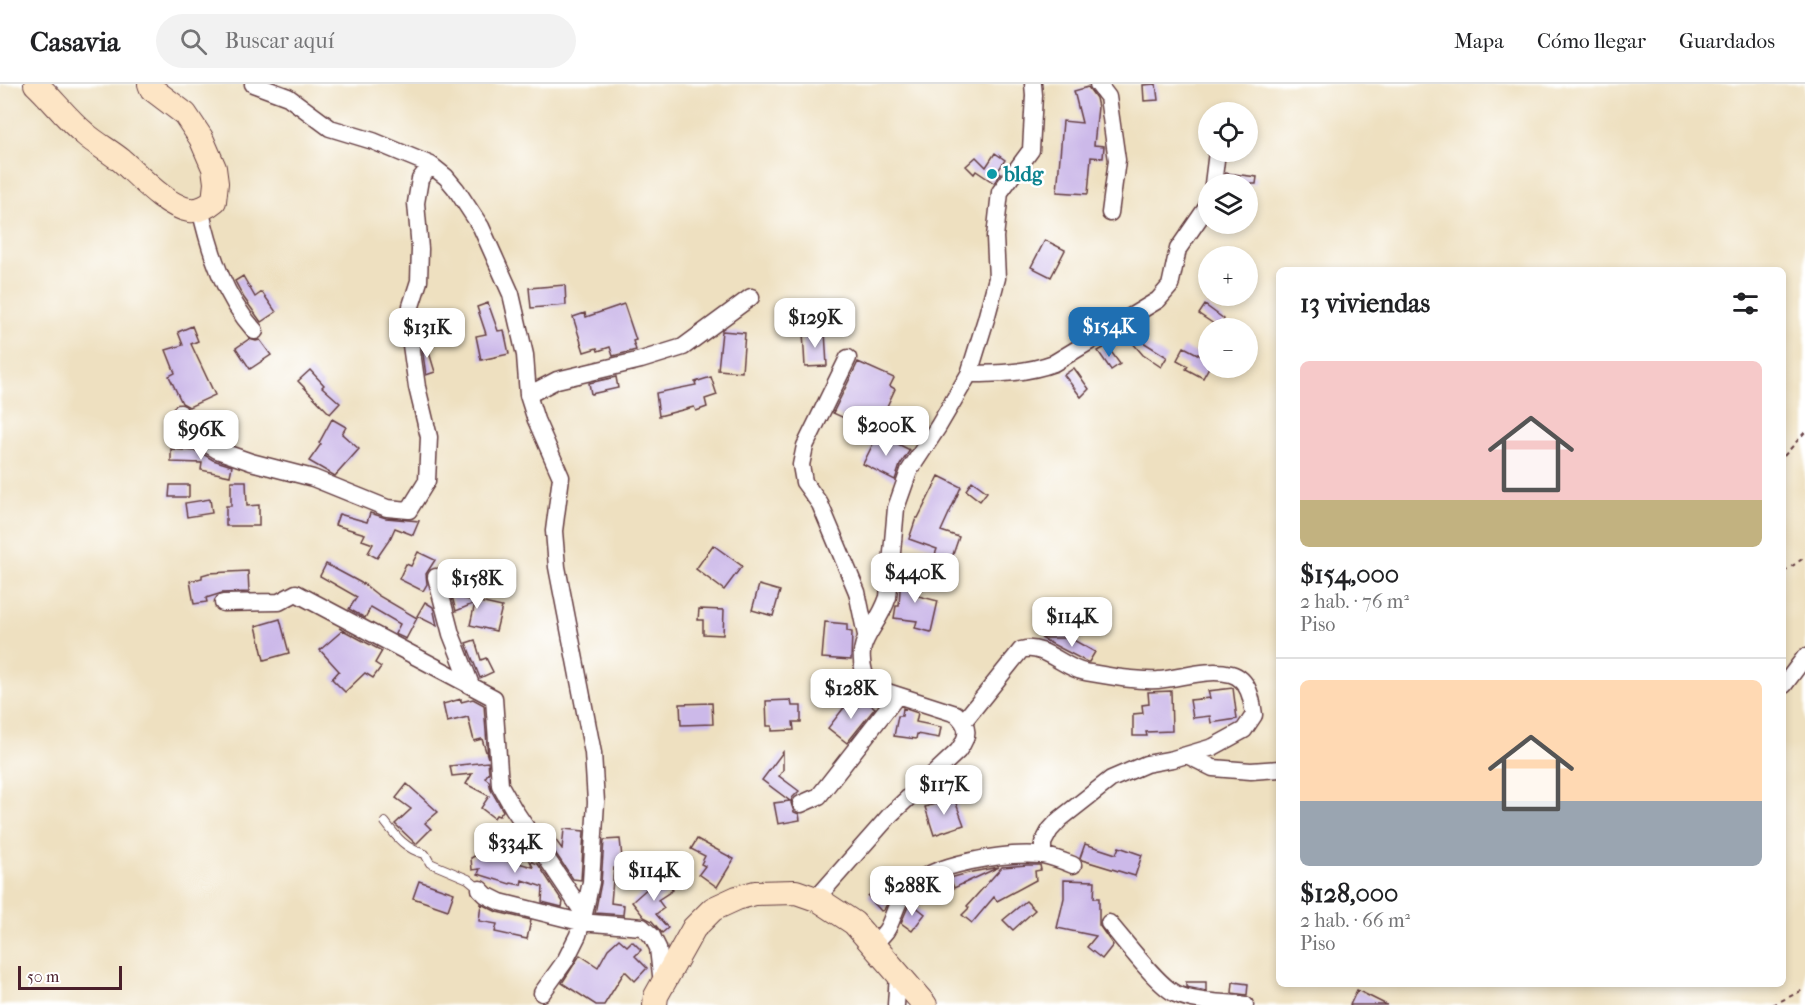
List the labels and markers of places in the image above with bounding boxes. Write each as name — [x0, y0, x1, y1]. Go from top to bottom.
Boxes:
place label: bldg — [1003, 162, 1044, 186]
marker: bldg — [985, 167, 999, 181]
pin: $129K — [773, 298, 857, 349]
pin: $154K — [1067, 307, 1151, 358]
pin: $131K — [385, 308, 469, 359]
pin: $200K — [844, 406, 928, 457]
pin: $96K — [165, 410, 237, 461]
pin: $440K — [873, 553, 957, 604]
pin: $158K — [435, 559, 519, 610]
pin: $114K — [1030, 597, 1114, 648]
pin: $128K — [809, 669, 893, 720]
pin: $117K — [902, 765, 986, 816]
pin: $334K — [473, 823, 557, 874]
pin: $114K — [612, 851, 696, 902]
pin: $288K — [870, 866, 954, 917]

